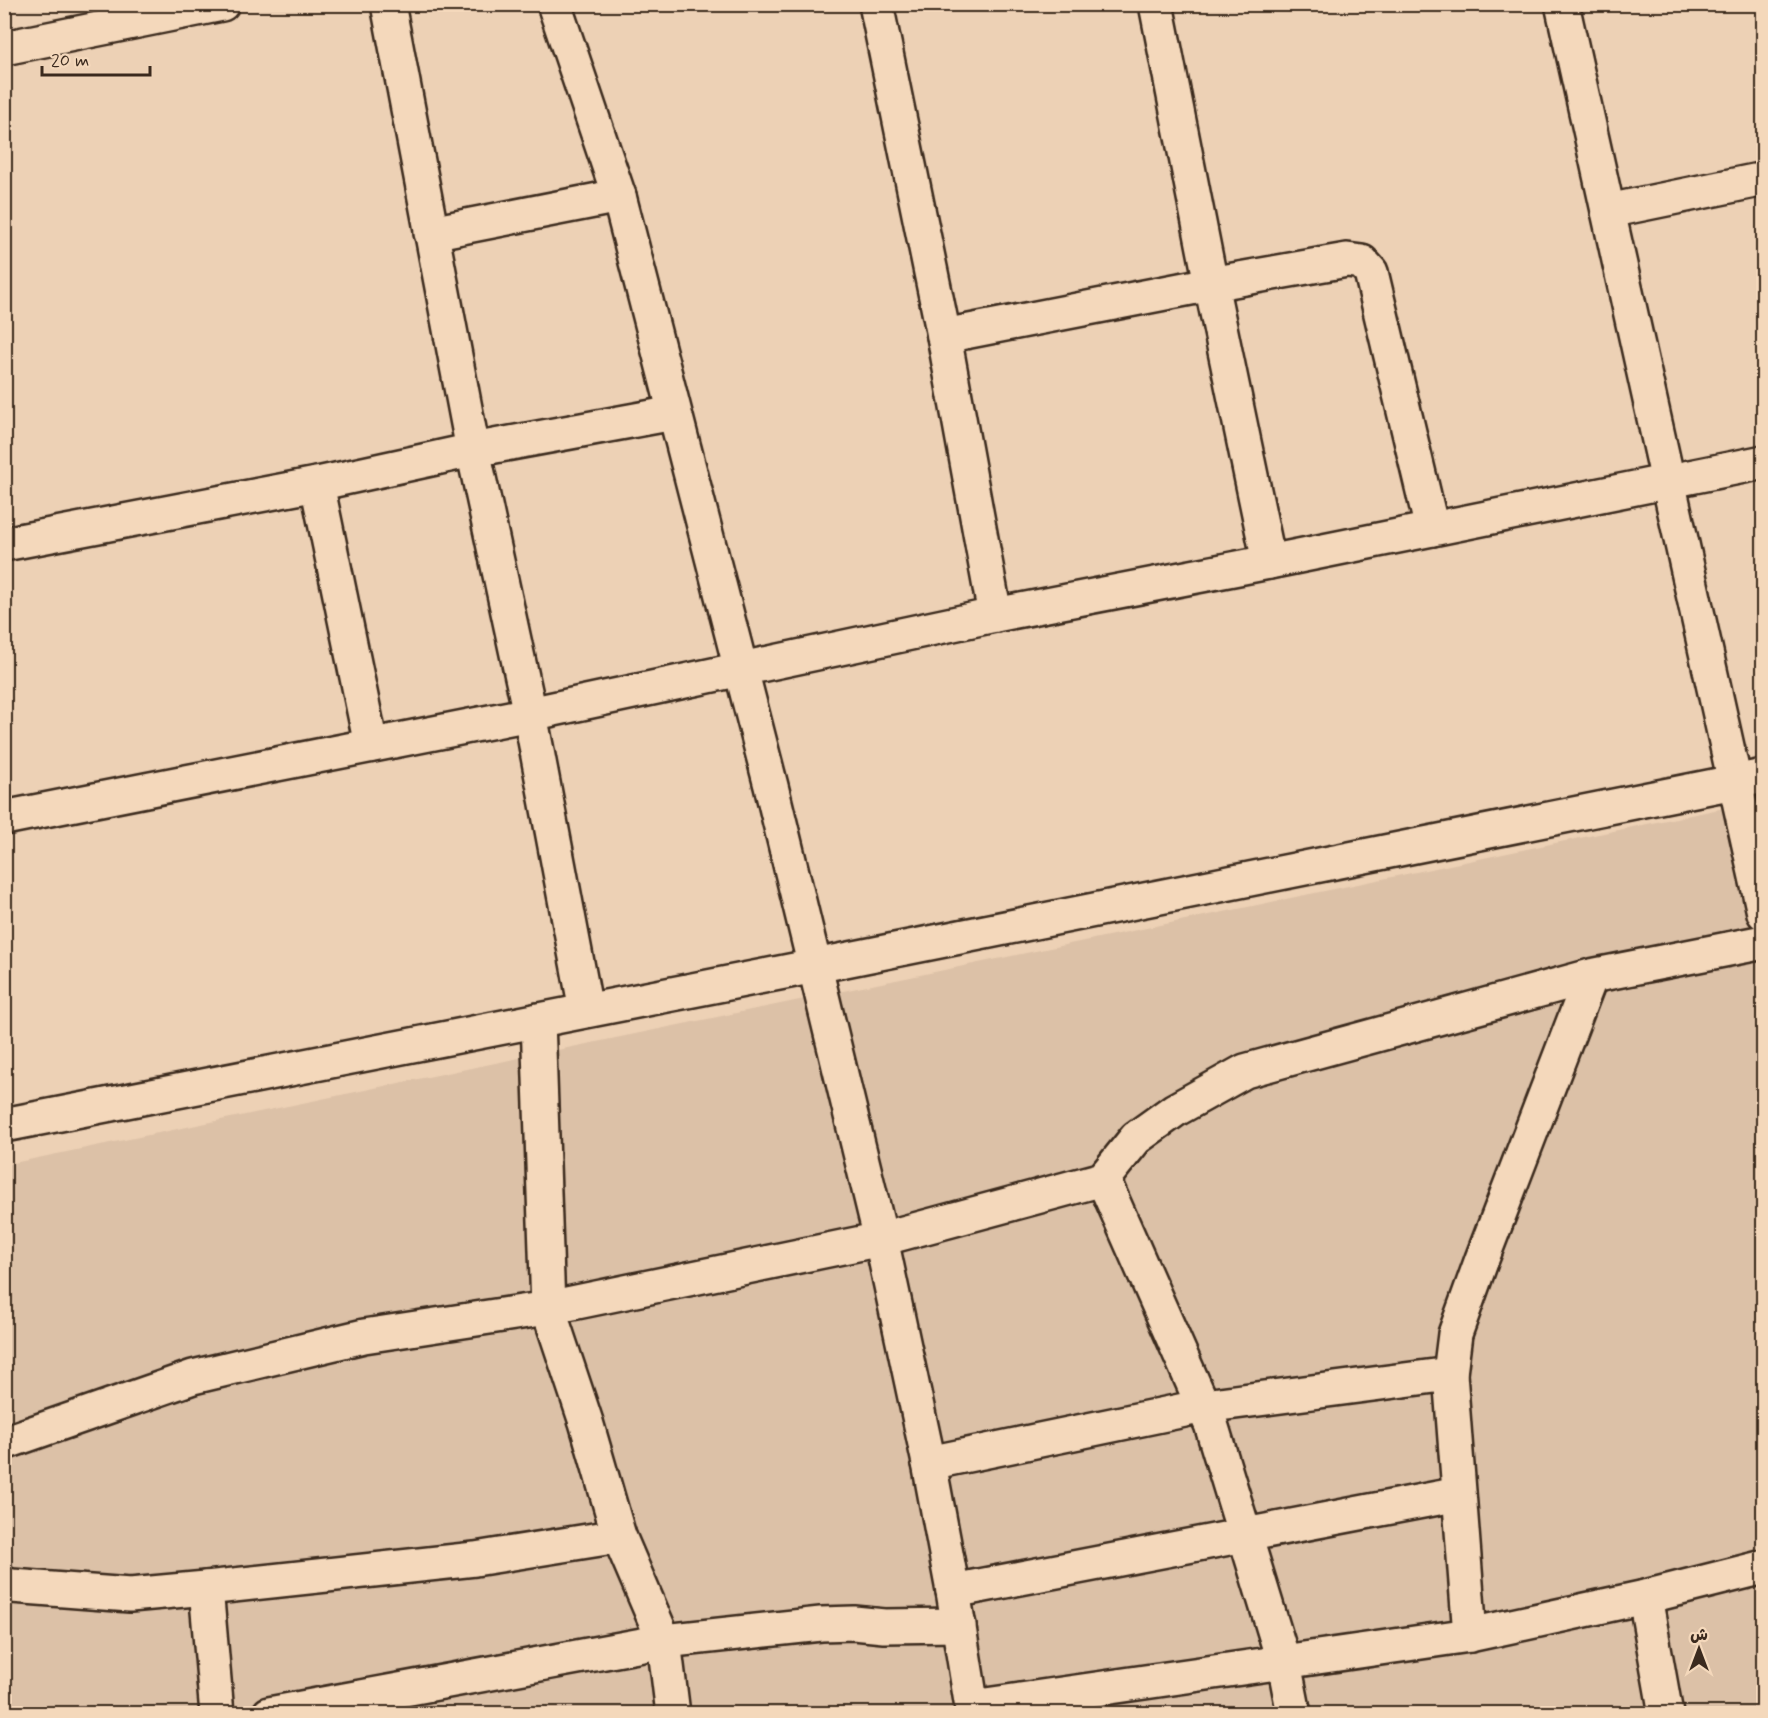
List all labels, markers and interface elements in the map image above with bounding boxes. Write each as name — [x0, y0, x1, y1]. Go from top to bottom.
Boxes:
scale bar — [42, 39, 150, 77]
text: 20 m — [51, 49, 89, 73]
north arrow — [1669, 1619, 1729, 1679]
text: ش — [1690, 1625, 1708, 1646]

